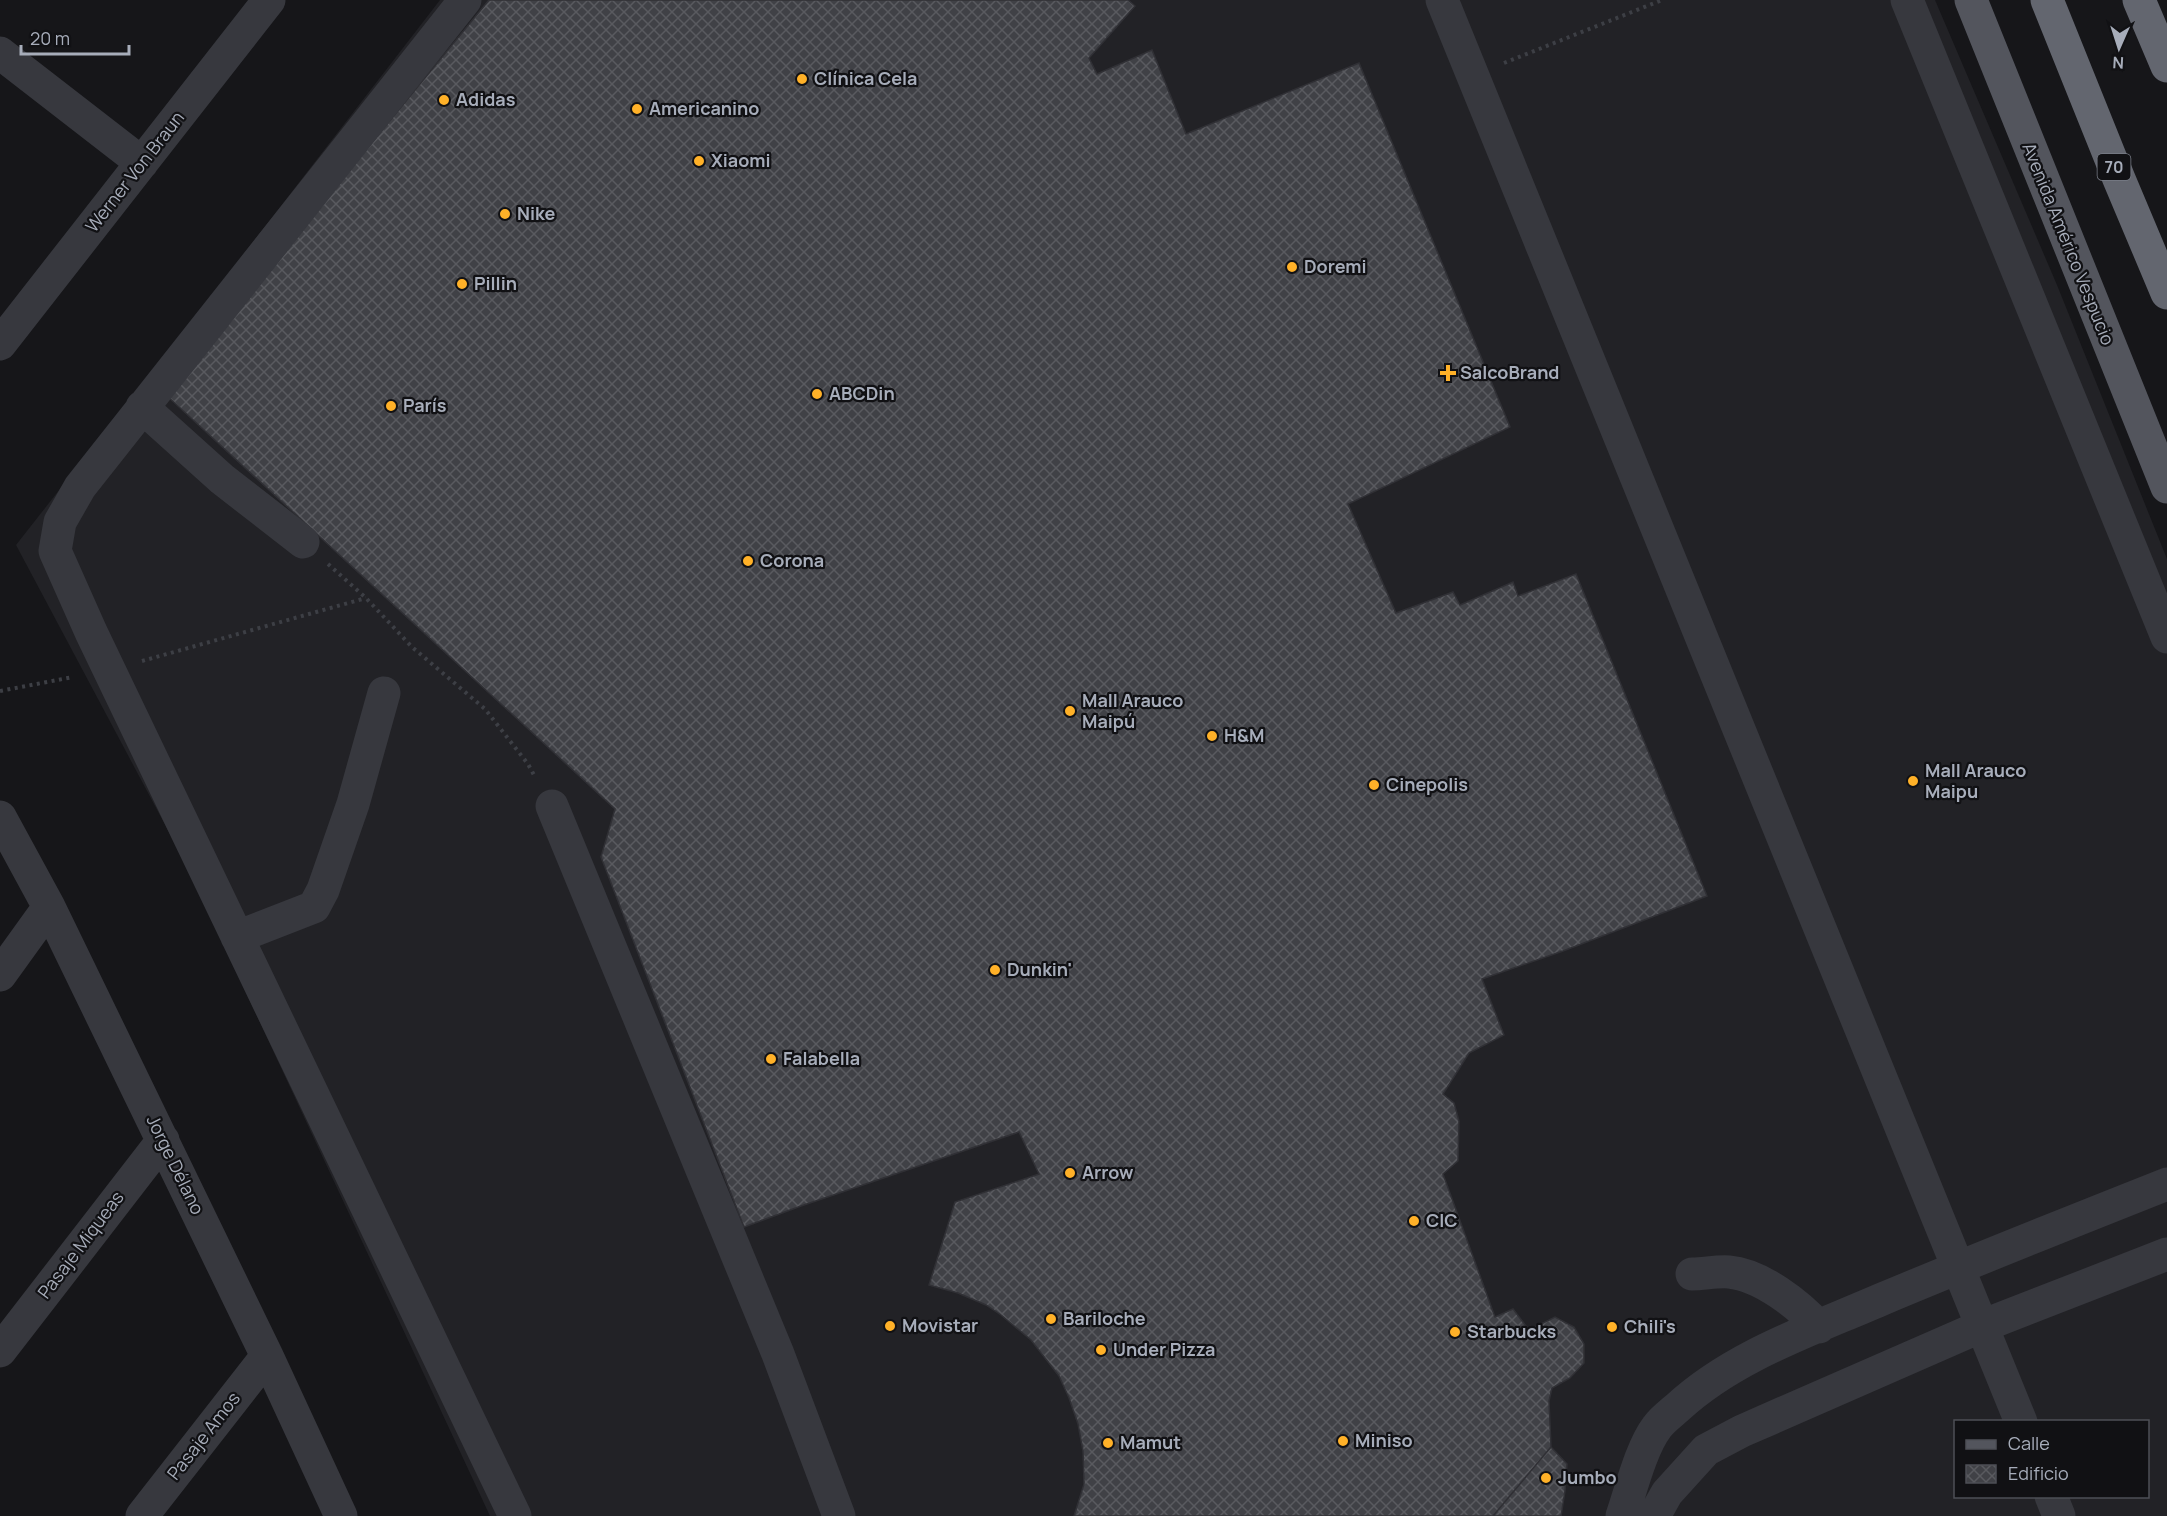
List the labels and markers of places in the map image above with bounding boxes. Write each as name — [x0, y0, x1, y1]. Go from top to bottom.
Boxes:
place label: Clínica Cela — [814, 66, 917, 90]
marker: Clínica Cela — [795, 72, 809, 86]
place label: Adidas — [456, 87, 516, 111]
marker: Adidas — [437, 93, 451, 107]
place label: Americanino — [649, 96, 759, 120]
marker: Americanino — [630, 102, 644, 116]
place label: Xiaomi — [711, 148, 771, 172]
marker: Xiaomi — [692, 154, 706, 168]
place label: Nike — [517, 201, 555, 225]
marker: Nike — [498, 207, 512, 221]
place label: Doremi — [1304, 254, 1367, 278]
marker: Doremi — [1285, 260, 1299, 274]
place label: Pillin — [474, 271, 517, 295]
marker: Pillin — [455, 277, 469, 291]
place label: SalcoBrand — [1460, 360, 1559, 384]
marker: SalcoBrand — [1441, 366, 1455, 380]
place label: ABCDin — [829, 381, 895, 405]
marker: ABCDin — [810, 387, 824, 401]
place label: París — [403, 393, 447, 417]
marker: París — [384, 399, 398, 413]
place label: Corona — [760, 548, 824, 572]
marker: Corona — [741, 554, 755, 568]
place label: Mall Arauco Maipú — [1082, 688, 1183, 733]
marker: Mall Arauco Maipú — [1063, 704, 1077, 718]
place label: H&M — [1224, 723, 1264, 747]
marker: H&M — [1205, 729, 1219, 743]
place label: Mall Arauco Maipu — [1925, 758, 2026, 803]
place label: Cinepolis — [1386, 772, 1468, 796]
marker: Mall Arauco Maipu — [1906, 774, 1920, 788]
marker: Cinepolis — [1367, 778, 1381, 792]
place label: Dunkin' — [1007, 957, 1072, 981]
marker: Dunkin' — [988, 963, 1002, 977]
place label: Falabella — [783, 1046, 860, 1070]
marker: Falabella — [764, 1052, 778, 1066]
place label: Arrow — [1082, 1160, 1134, 1184]
marker: Arrow — [1063, 1166, 1077, 1180]
place label: CIC — [1426, 1208, 1458, 1232]
marker: CIC — [1407, 1214, 1421, 1228]
place label: Bariloche — [1063, 1306, 1146, 1330]
marker: Bariloche — [1044, 1312, 1058, 1326]
place label: Movistar — [902, 1313, 978, 1337]
place label: Chili's — [1624, 1314, 1676, 1338]
marker: Movistar — [883, 1319, 897, 1333]
place label: Starbucks — [1467, 1319, 1556, 1343]
marker: Chili's — [1605, 1320, 1619, 1334]
marker: Starbucks — [1448, 1325, 1462, 1339]
place label: Under Pizza — [1113, 1337, 1215, 1361]
marker: Under Pizza — [1094, 1343, 1108, 1357]
place label: Miniso — [1355, 1428, 1413, 1452]
place label: Mamut — [1120, 1430, 1181, 1454]
marker: Miniso — [1336, 1434, 1350, 1448]
marker: Mamut — [1101, 1436, 1115, 1450]
place label: Jumbo — [1558, 1465, 1617, 1489]
marker: Jumbo — [1539, 1471, 1553, 1485]

